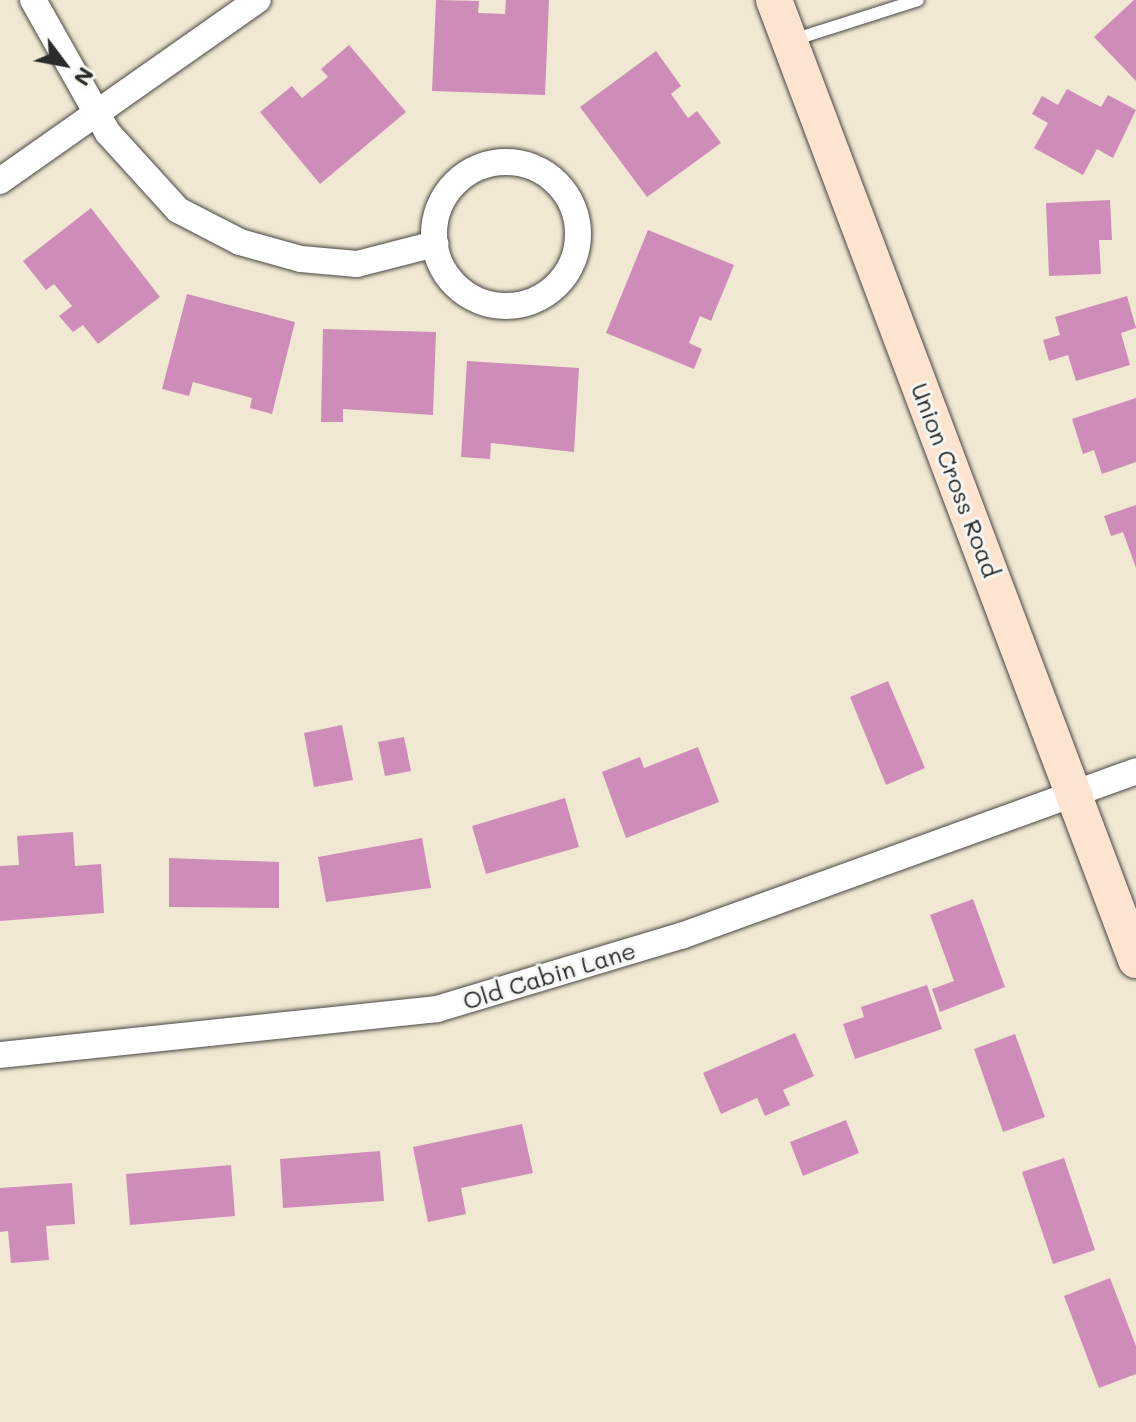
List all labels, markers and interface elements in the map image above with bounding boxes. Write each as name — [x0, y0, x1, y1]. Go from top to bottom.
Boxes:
north arrow — [24, 24, 104, 104]
text: N — [68, 62, 102, 92]
street label: Union Cross Road — [906, 379, 1006, 581]
street label: Old Cabin Lane — [459, 935, 639, 1015]

